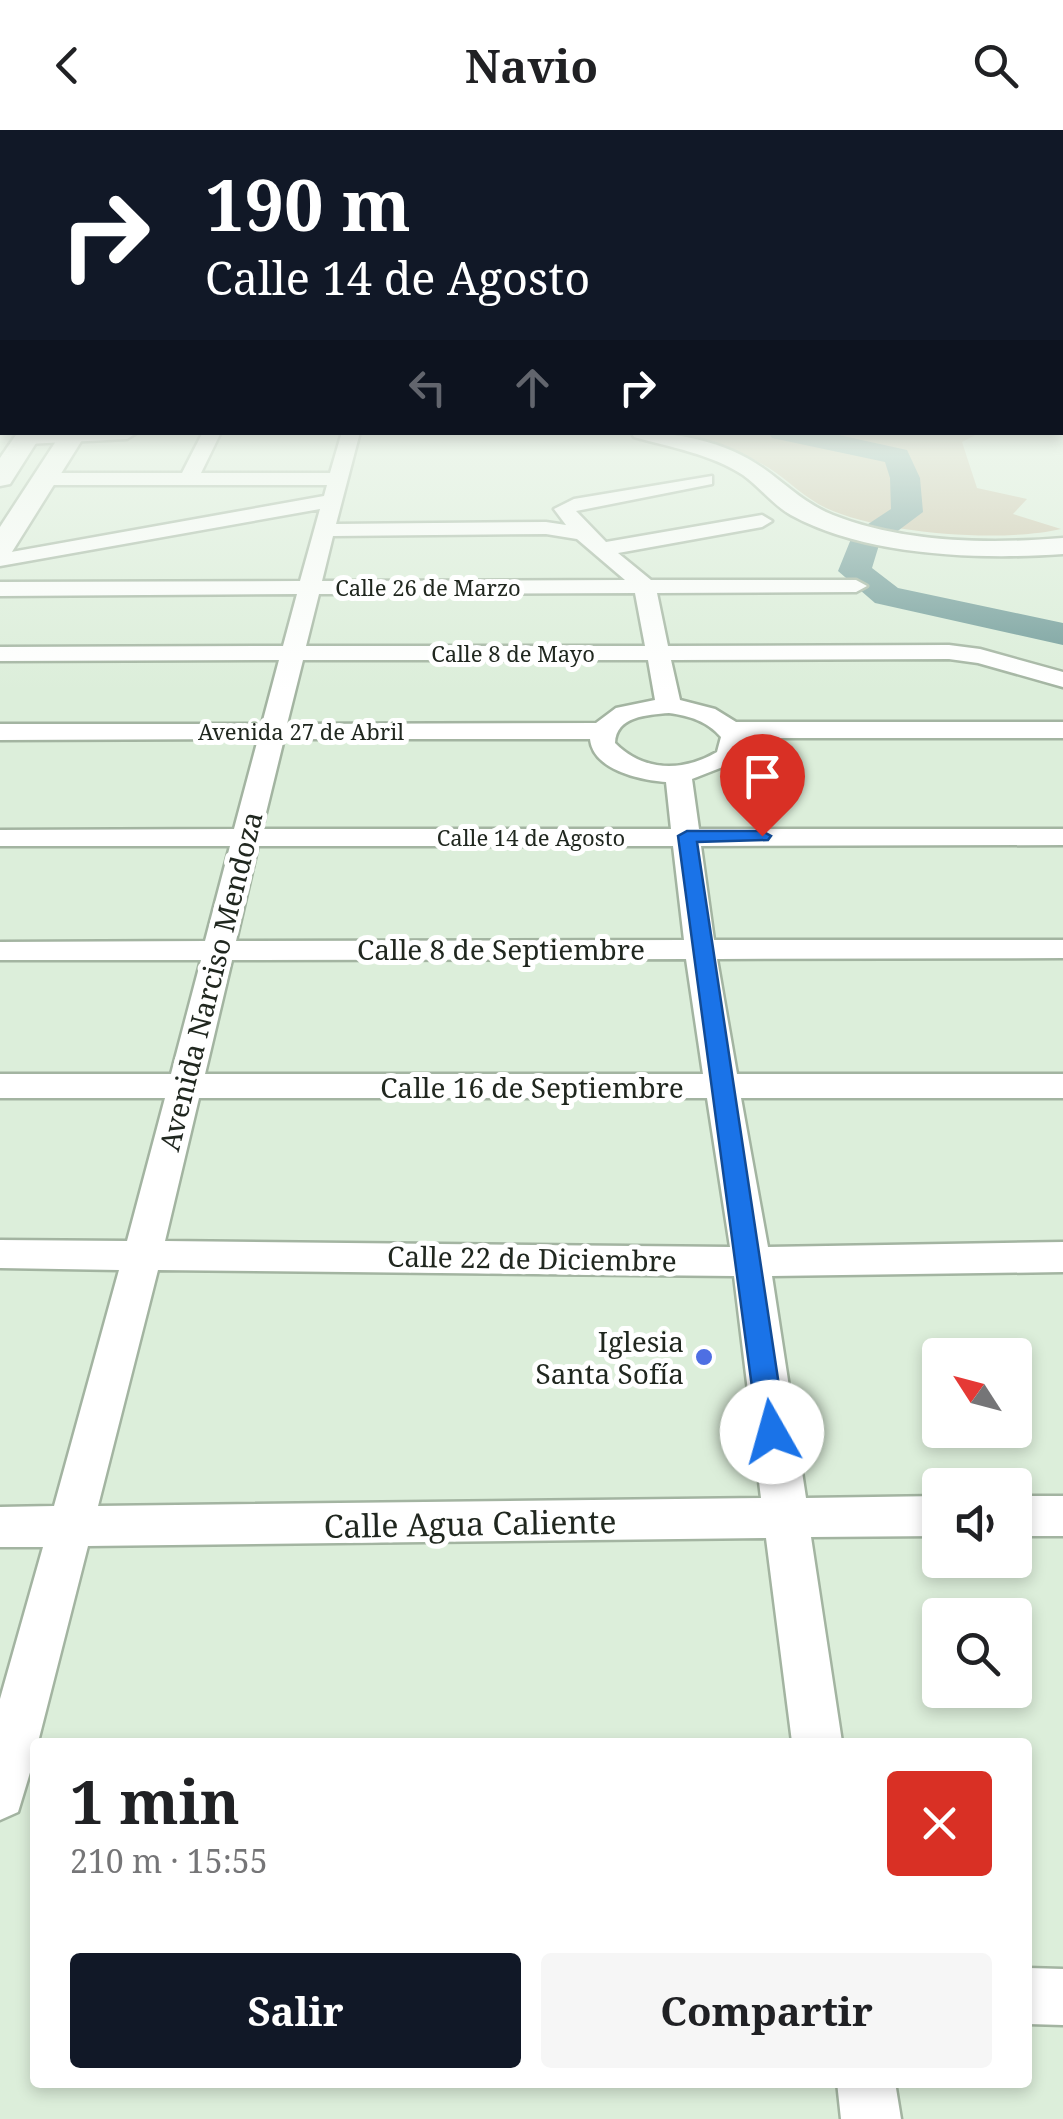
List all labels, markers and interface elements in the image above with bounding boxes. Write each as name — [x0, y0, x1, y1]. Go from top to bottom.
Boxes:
text: Navio — [465, 35, 598, 96]
icon: back — [40, 38, 95, 93]
icon: search — [968, 38, 1023, 93]
text: 190 m — [205, 156, 411, 252]
icon: right — [40, 170, 170, 300]
text: Calle 14 de Agosto — [205, 247, 590, 308]
icon: left — [400, 360, 455, 415]
icon: ahead — [505, 360, 560, 415]
icon: right — [610, 360, 665, 415]
street label: Calle 26 de Marzo — [335, 572, 521, 602]
street label: Calle 8 de Mayo — [431, 638, 595, 668]
street label: Avenida 27 de Abril — [198, 716, 404, 746]
pin — [720, 734, 805, 837]
icon: arrive — [735, 749, 790, 804]
street label: Avenida Narciso Mendoza — [149, 807, 271, 1155]
street label: Calle 14 de Agosto — [437, 822, 625, 852]
street label: Calle 8 de Septiembre — [357, 930, 645, 968]
street label: Calle 16 de Septiembre — [380, 1068, 684, 1106]
street label: Calle 22 de Diciembre — [387, 1236, 677, 1280]
place label: Iglesia Santa Sofía — [536, 1322, 684, 1392]
north arrow — [922, 1338, 1032, 1448]
map controls — [922, 1338, 1032, 1708]
marker: Iglesia Santa Sofía — [693, 1346, 715, 1368]
position arrow — [720, 1380, 824, 1484]
button: sound — [922, 1468, 1032, 1578]
street label: Calle Agua Caliente — [323, 1499, 617, 1547]
button: search — [922, 1598, 1032, 1708]
text: 1 min — [70, 1760, 240, 1842]
button: close — [887, 1771, 992, 1876]
text: 210 m · 15:55 — [70, 1839, 268, 1882]
button: Salir — [70, 1953, 521, 2068]
button: Compartir — [541, 1953, 992, 2068]

